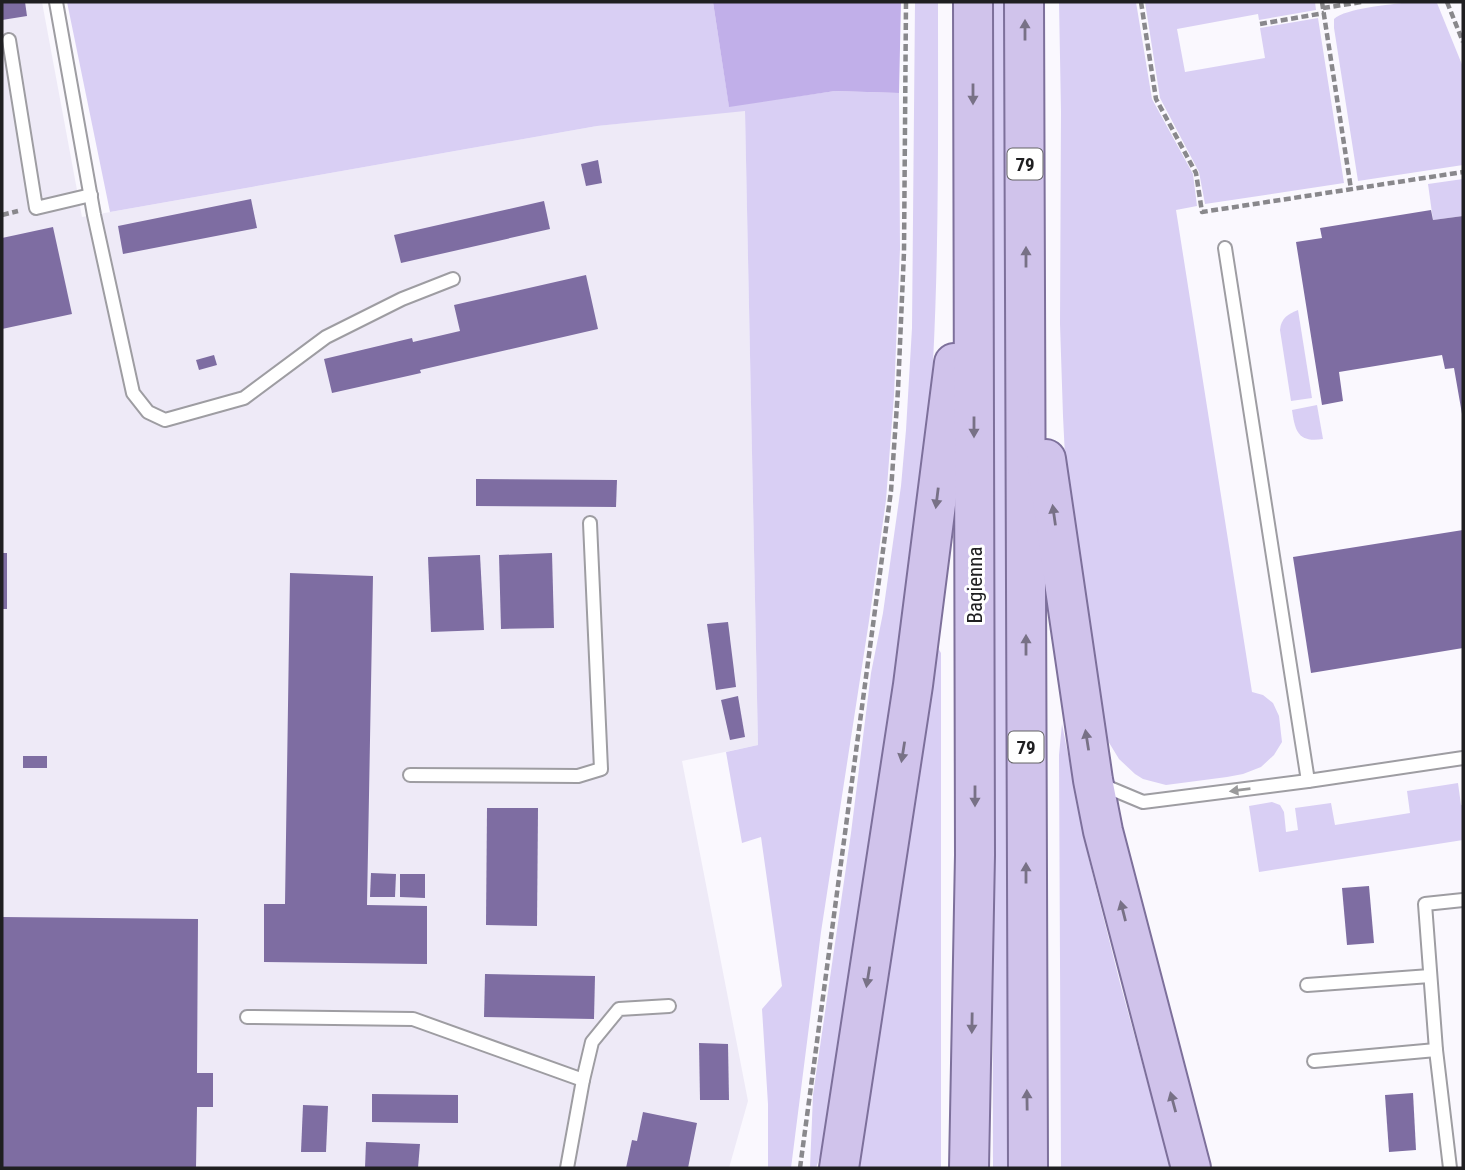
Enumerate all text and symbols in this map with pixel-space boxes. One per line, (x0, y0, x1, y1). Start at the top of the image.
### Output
one-way arrow (1019, 19, 1030, 41)
one-way arrow (967, 84, 979, 106)
road number: 79 (1007, 148, 1042, 180)
one-way arrow (1020, 246, 1032, 268)
one-way arrow (968, 416, 980, 438)
one-way arrow (931, 487, 942, 509)
one-way arrow (1048, 504, 1059, 526)
street label: Bagienna (963, 547, 987, 623)
one-way arrow (1020, 634, 1032, 656)
one-way arrow (1081, 729, 1092, 751)
road number: 79 (1009, 732, 1044, 762)
one-way arrow (897, 741, 908, 763)
one-way arrow (1229, 784, 1251, 795)
one-way arrow (969, 785, 981, 807)
one-way arrow (1020, 861, 1032, 883)
one-way arrow (1117, 900, 1128, 922)
one-way arrow (863, 966, 874, 988)
one-way arrow (966, 1013, 978, 1035)
one-way arrow (1021, 1089, 1033, 1111)
one-way arrow (1167, 1091, 1178, 1113)

